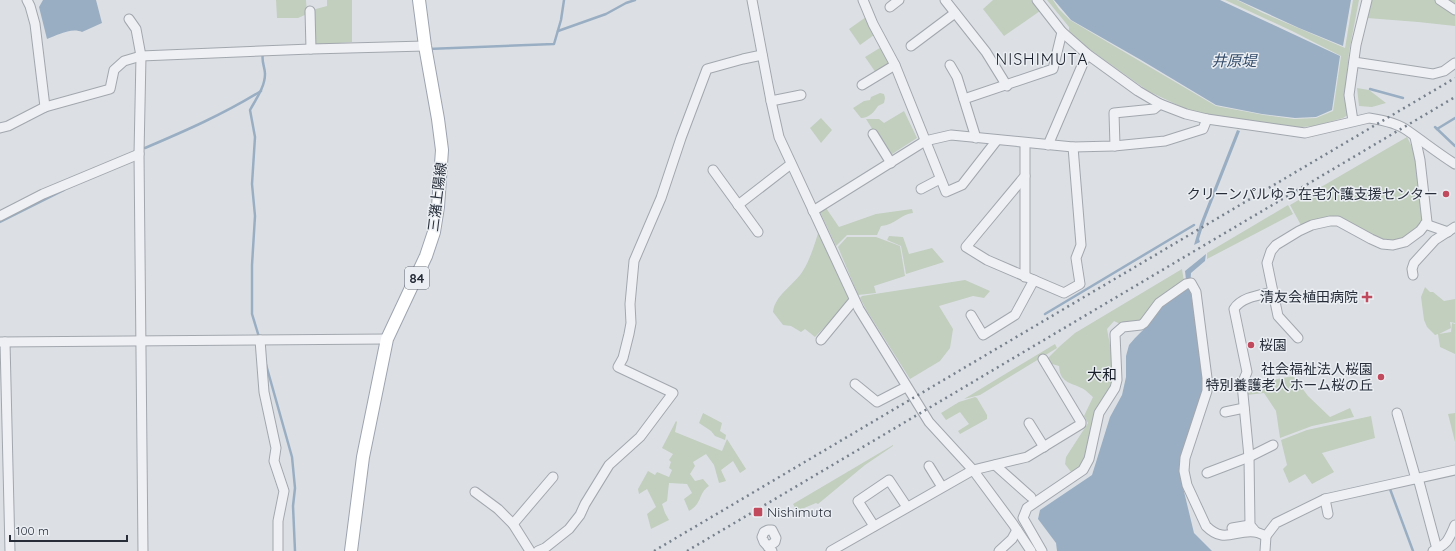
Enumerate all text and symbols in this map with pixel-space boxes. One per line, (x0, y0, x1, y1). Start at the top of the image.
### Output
district label: NISHIMUTA (995, 49, 1089, 69)
water label: 井原堤 (1211, 51, 1258, 70)
street label: 三潴上陽線 (424, 161, 450, 233)
place label: クリーンパルゆう在宅介護支援センター (1187, 185, 1438, 203)
marker: クリーンパルゆう在宅介護支援センター (1441, 189, 1451, 199)
road number: 84 (405, 267, 429, 289)
place label: 清友会植田病院 (1260, 288, 1358, 306)
marker: 清友会植田病院 (1361, 291, 1373, 303)
place label: 桜園 (1259, 336, 1287, 354)
marker: 桜園 (1246, 340, 1256, 350)
place label: 社会福祉法人桜園 特別養護老人ホーム桜の丘 (1205, 360, 1373, 394)
district label: 大和 (1087, 365, 1117, 384)
marker: 社会福祉法人桜園 特別養護老人ホーム桜の丘 (1376, 372, 1386, 382)
place label: Nishimuta (767, 503, 832, 521)
marker: Nishimuta (752, 506, 764, 518)
scale bar (10, 517, 127, 543)
text: 100 m (16, 523, 49, 538)

